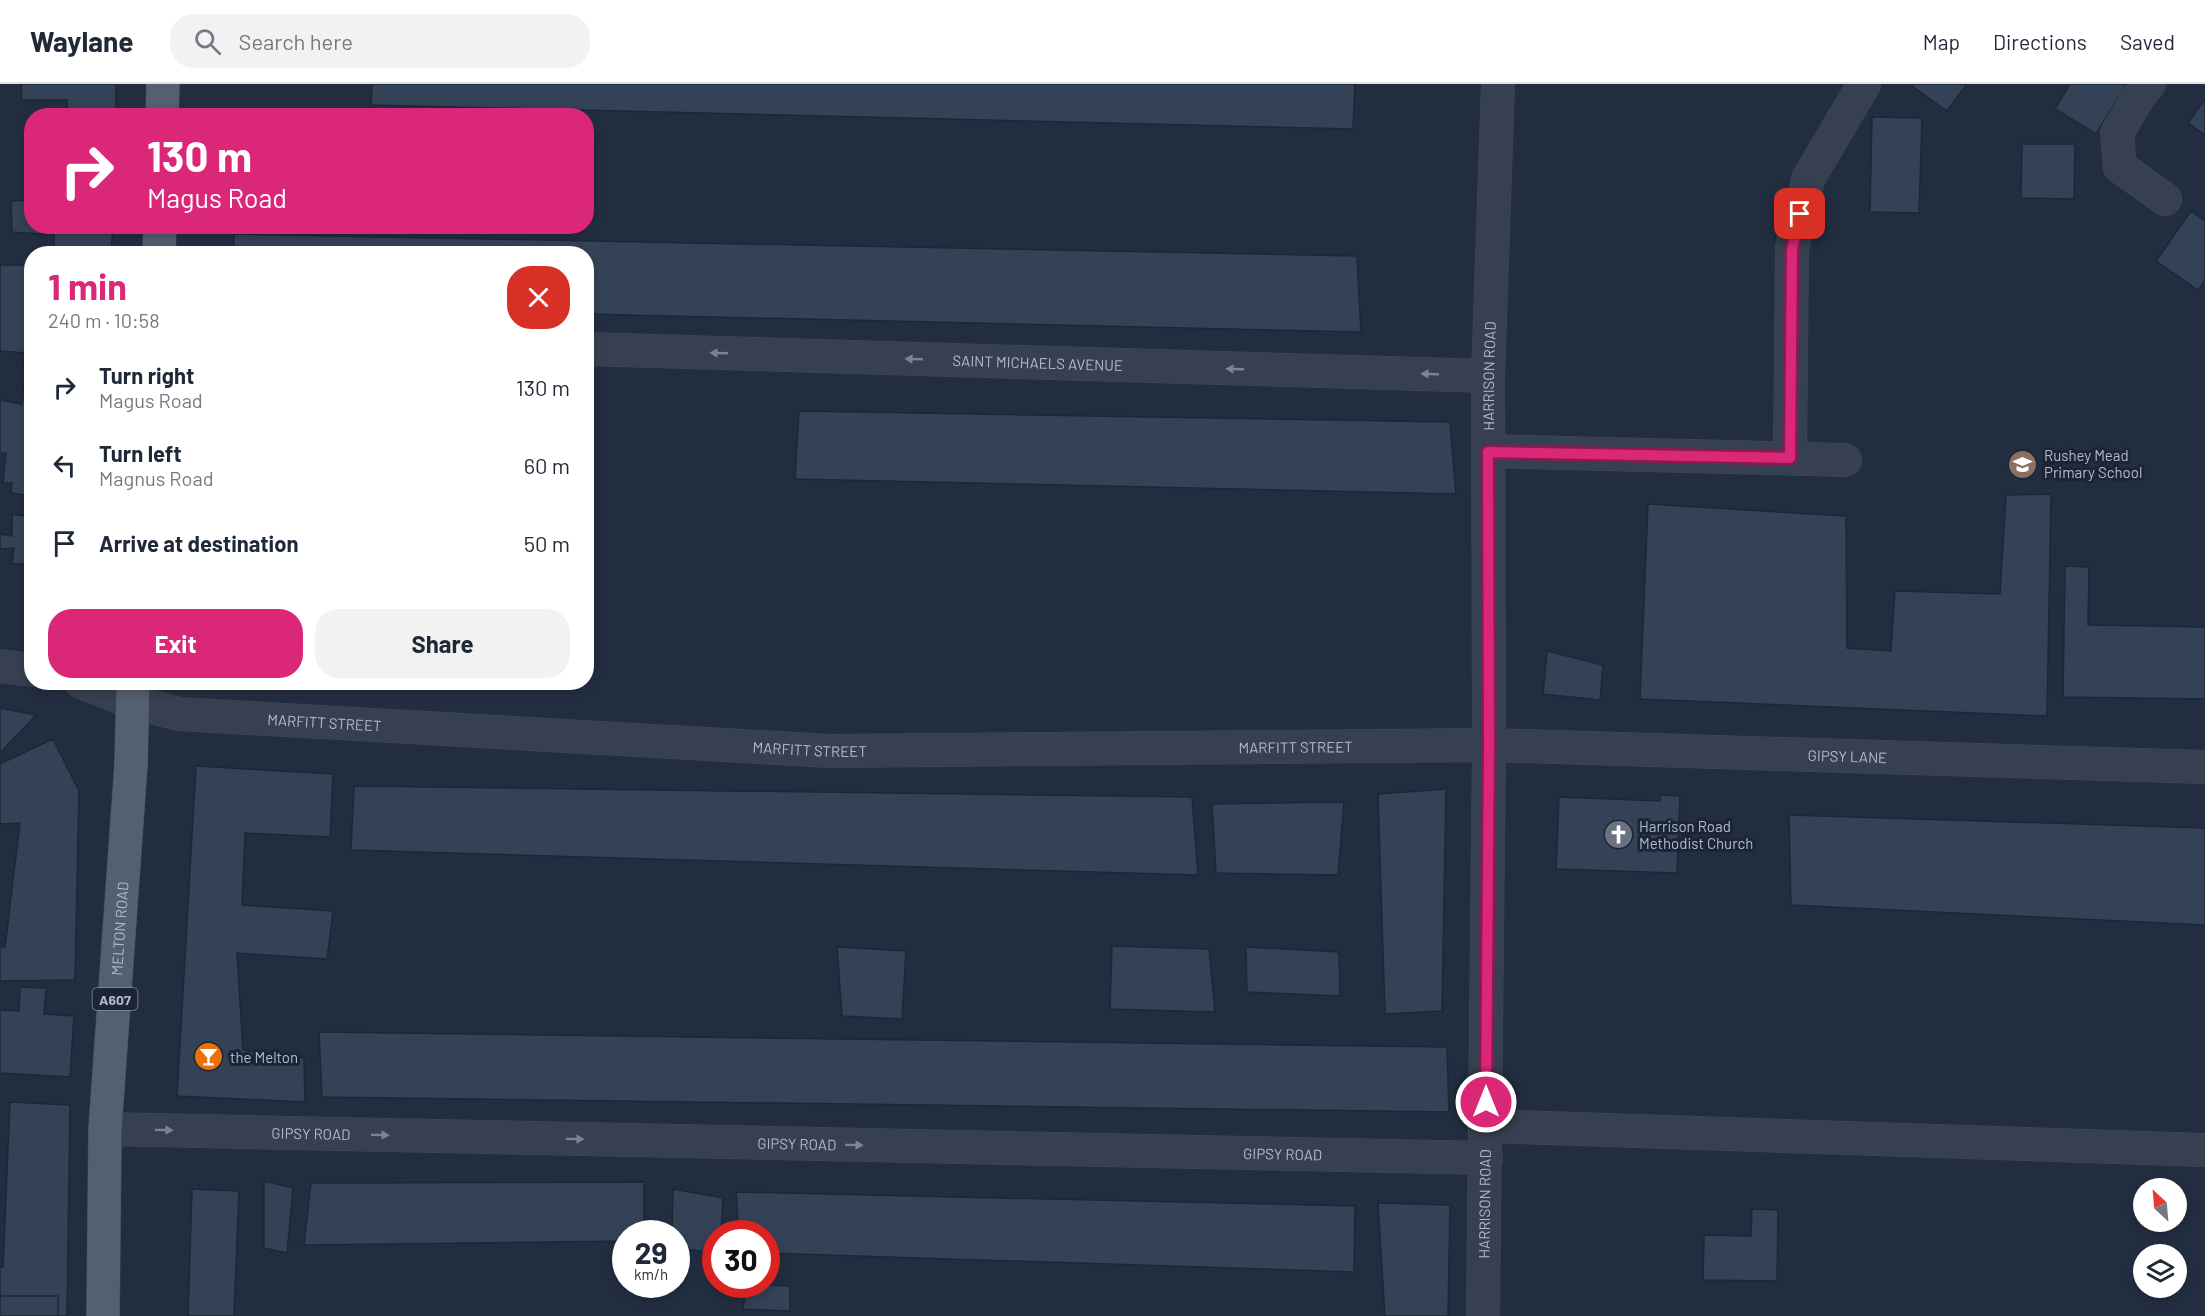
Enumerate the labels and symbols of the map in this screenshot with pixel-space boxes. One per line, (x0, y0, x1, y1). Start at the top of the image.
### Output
pin (1774, 188, 1825, 239)
street label: HARRISON ROAD (1479, 321, 1499, 431)
one-way arrow (709, 348, 728, 358)
street label: SAINT MICHAELS AVENUE (952, 351, 1123, 374)
one-way arrow (904, 354, 923, 364)
one-way arrow (1225, 364, 1244, 373)
one-way arrow (1420, 370, 1439, 379)
place label: Rushey Mead Primary School (2044, 446, 2142, 481)
school or university icon: Rushey Mead Primary School (2007, 448, 2039, 480)
street label: MARFITT STREET (267, 710, 382, 735)
street label: MARFITT STREET (1238, 737, 1353, 756)
street label: MARFITT STREET (752, 738, 867, 760)
street label: GIPSY LANE (1808, 746, 1887, 766)
place label: Harrison Road Methodist Church (1639, 817, 1753, 852)
church icon: Harrison Road Methodist Church (1602, 819, 1634, 851)
street label: MELTON ROAD (107, 881, 132, 976)
road number: A607 (92, 988, 138, 1010)
bar icon: the Melton (193, 1041, 225, 1073)
place label: the Melton (230, 1048, 298, 1066)
position arrow (1454, 1070, 1518, 1134)
street label: GIPSY ROAD (271, 1123, 351, 1143)
one-way arrow (154, 1126, 173, 1135)
one-way arrow (370, 1130, 389, 1140)
one-way arrow (565, 1134, 584, 1144)
street label: GIPSY ROAD (757, 1134, 837, 1153)
one-way arrow (844, 1140, 863, 1150)
street label: GIPSY ROAD (1243, 1144, 1322, 1164)
street label: HARRISON ROAD (1475, 1149, 1494, 1259)
north arrow (2133, 1178, 2187, 1232)
speed limit sign: 30 (702, 1220, 780, 1298)

